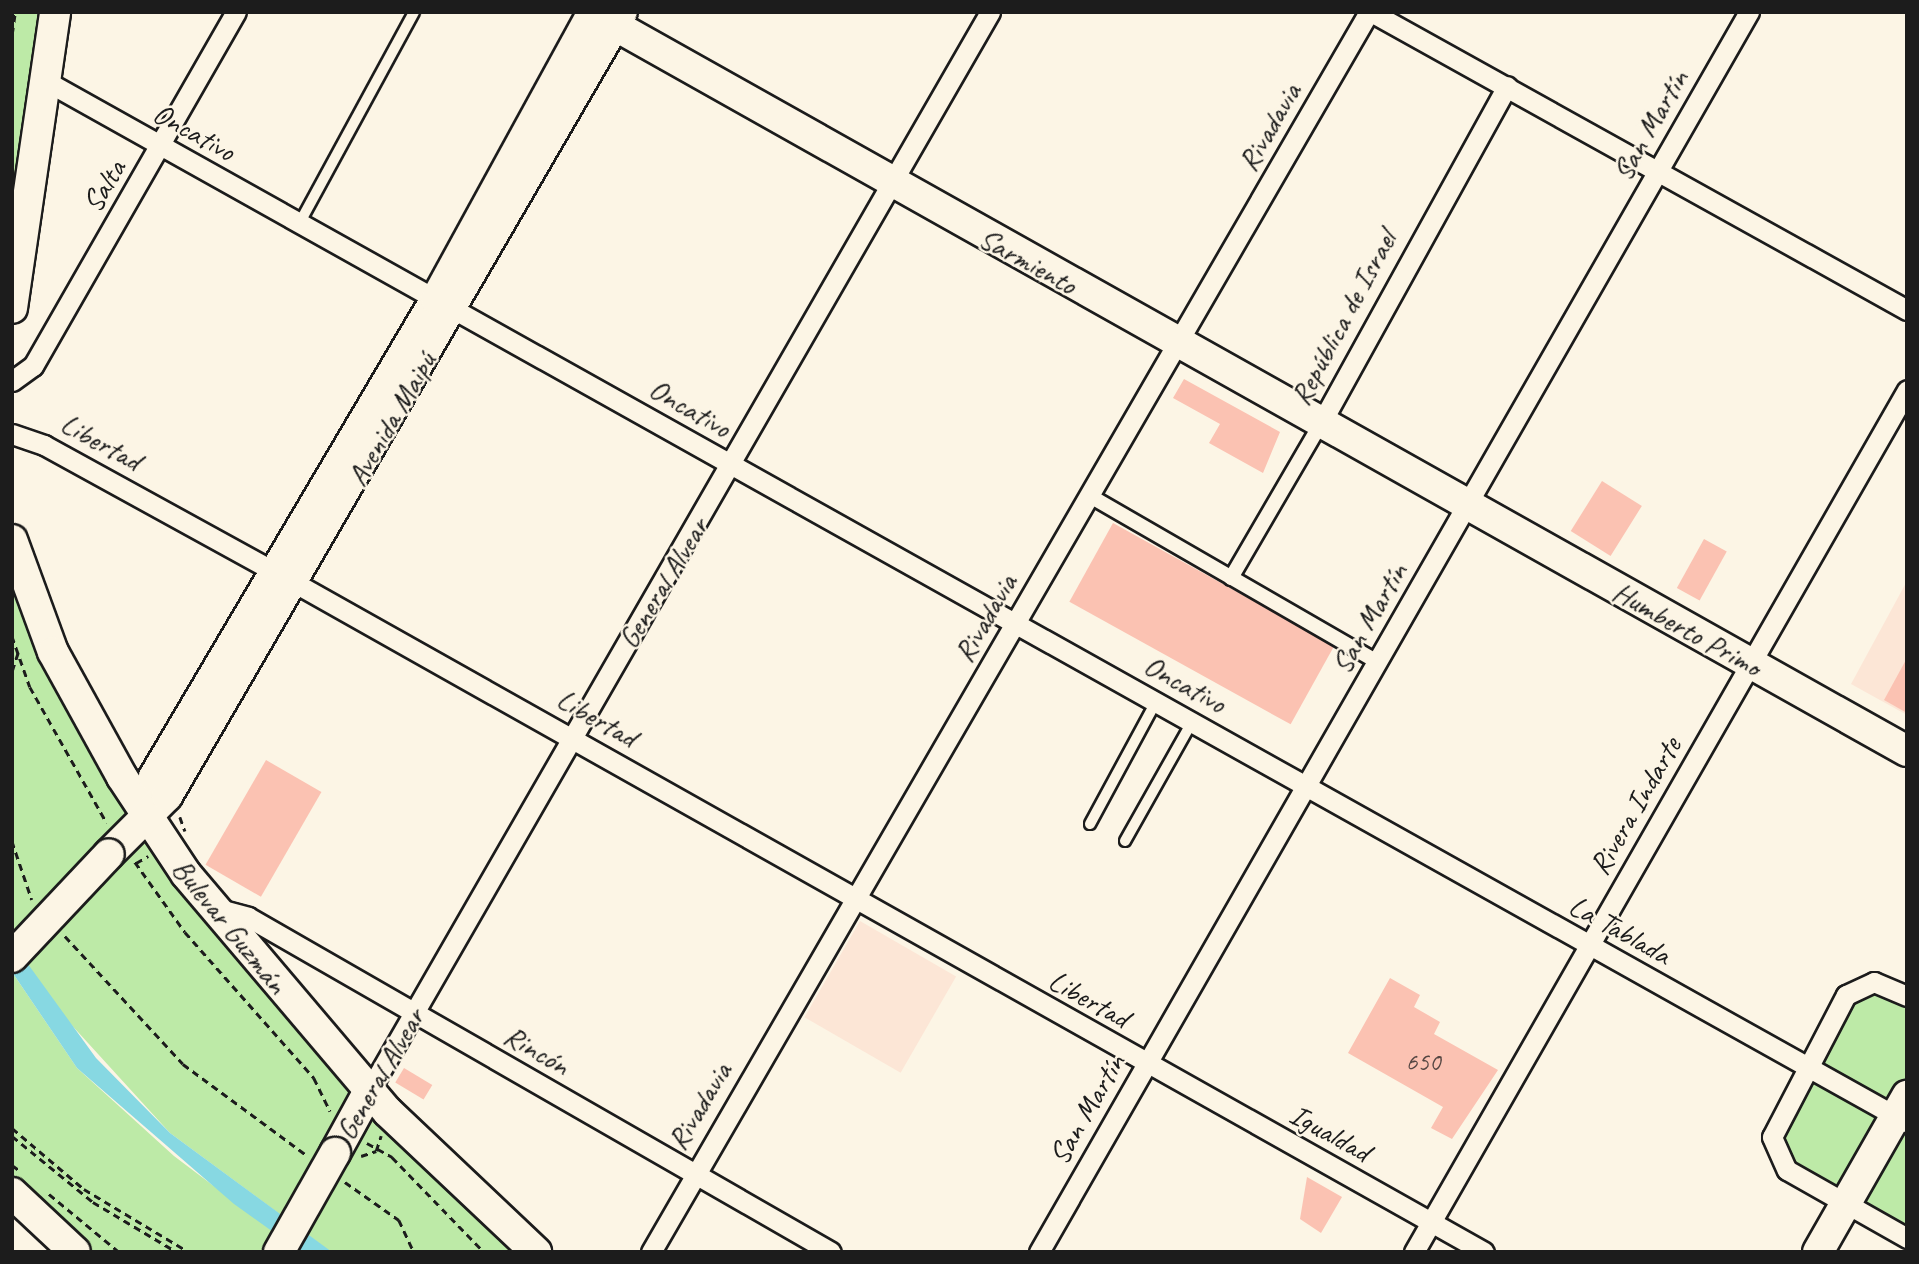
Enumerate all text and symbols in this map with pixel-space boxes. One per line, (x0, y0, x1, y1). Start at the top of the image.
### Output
street label: San Martín (1604, 63, 1696, 187)
street label: Rivadavia (1230, 77, 1308, 177)
street label: Oncativo (147, 95, 241, 169)
street label: Salta (75, 153, 133, 219)
street label: Sarmiento (973, 220, 1083, 302)
street label: República de Israel (1282, 225, 1404, 411)
street label: Avenida Maipú (338, 346, 444, 492)
street label: Oncativo (643, 370, 737, 446)
street label: Libertad (55, 405, 147, 479)
street label: General Alvear (610, 511, 716, 655)
street label: San Martín (1323, 556, 1415, 680)
street label: Rivadavia (946, 568, 1024, 668)
street label: Humberto Primo (1606, 573, 1768, 685)
street label: Oncativo (1138, 647, 1232, 721)
street label: Libertad (551, 681, 643, 755)
street label: Rivera Indarte (1581, 731, 1689, 881)
street label: Bulevar Guzmán (165, 851, 295, 1001)
street label: La Tablada (1562, 887, 1678, 973)
street label: Libertad (1043, 962, 1135, 1036)
street label: General Alvear (328, 1002, 432, 1146)
street label: Rincón (498, 1017, 576, 1083)
house number: 650 (1405, 1046, 1441, 1078)
street label: San Martín (1041, 1047, 1133, 1171)
street label: Rivadavia (659, 1056, 739, 1156)
street label: Igualdad (1283, 1096, 1377, 1170)

